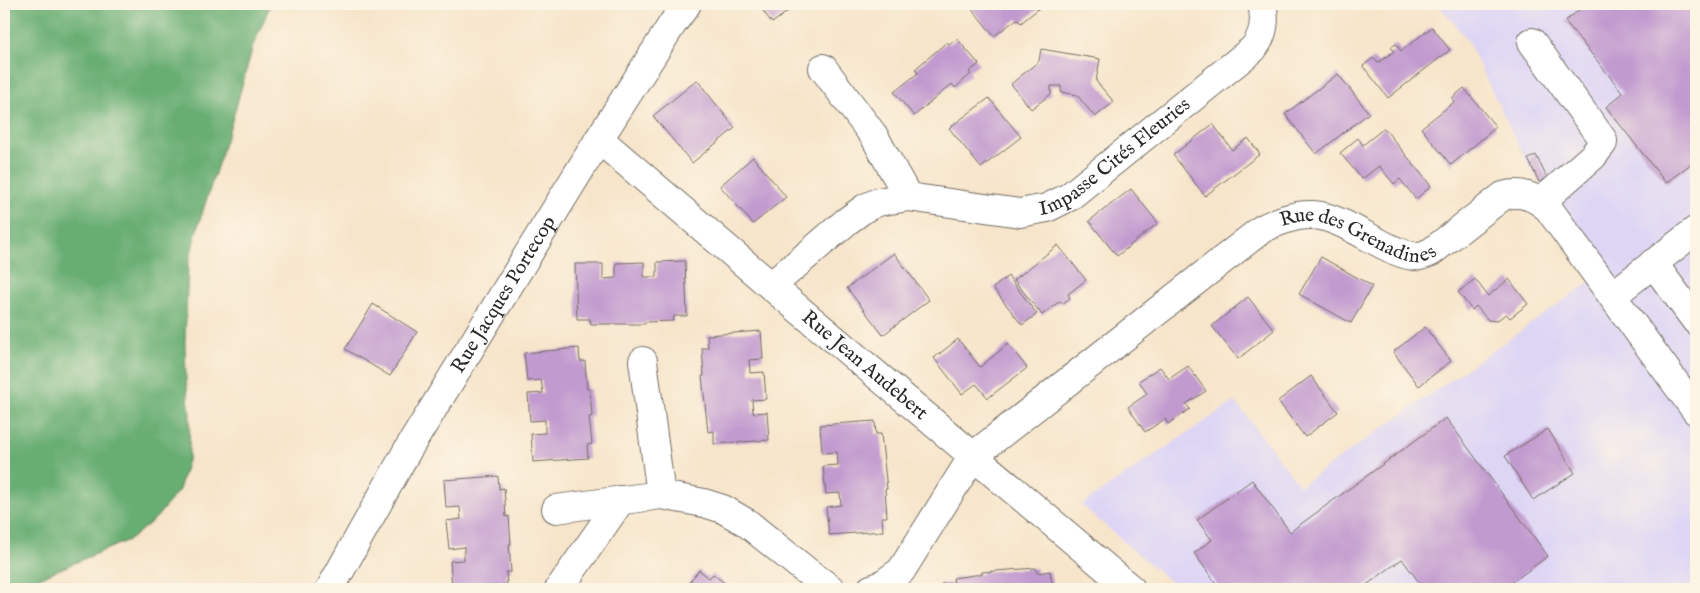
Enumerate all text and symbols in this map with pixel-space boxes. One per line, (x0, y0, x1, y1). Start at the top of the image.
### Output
street label: Impasse Cités Fleuries (1037, 92, 1195, 222)
street label: Rue des Grenadines (1277, 202, 1442, 269)
street label: Rue Jacques Portecop (446, 211, 561, 378)
street label: Rue Jean Audebert (797, 305, 933, 425)

